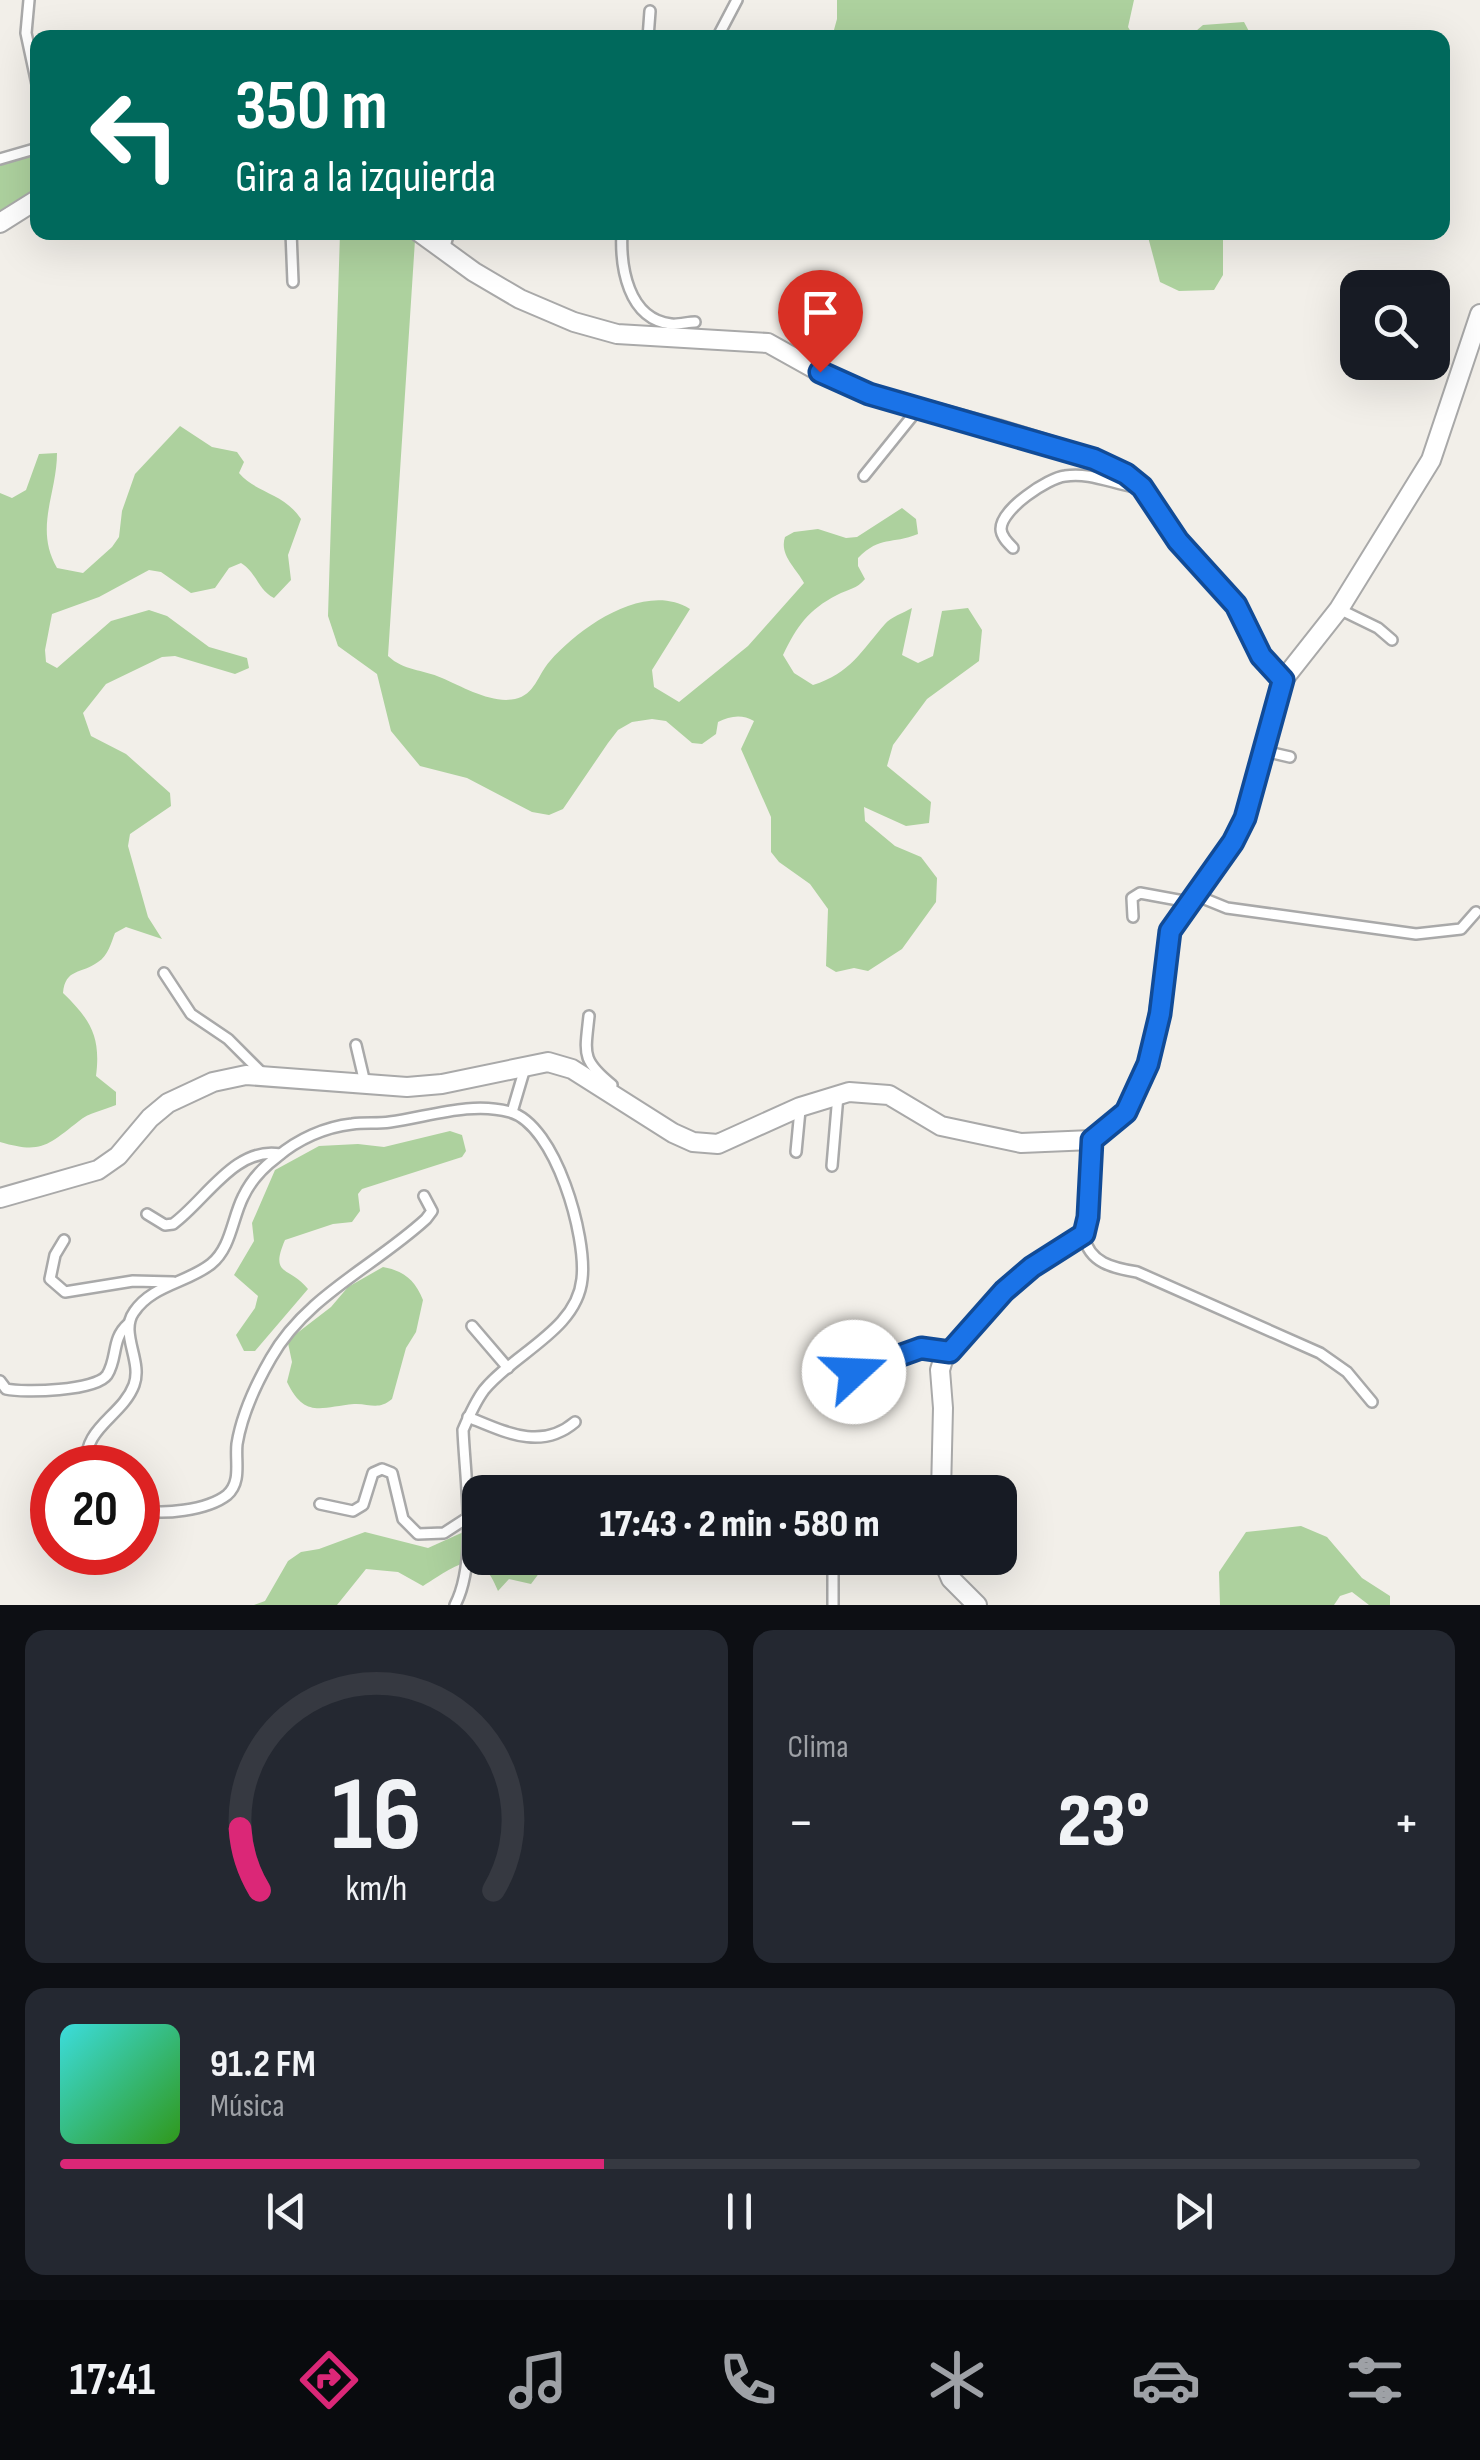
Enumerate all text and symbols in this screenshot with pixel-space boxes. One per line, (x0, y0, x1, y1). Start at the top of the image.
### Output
text: 350 m (235, 65, 388, 149)
icon: left (70, 70, 200, 200)
text: Gira a la izquierda (235, 150, 496, 205)
pin (778, 270, 863, 373)
map controls (1340, 270, 1450, 380)
button: search (1340, 270, 1450, 380)
icon: arrive (793, 285, 848, 340)
position arrow (802, 1320, 906, 1424)
speed limit sign: 20 (30, 1445, 160, 1575)
text: 17:43 · 2 min · 580 m (600, 1502, 879, 1547)
text: Clima (788, 1728, 848, 1767)
text: 16 (331, 1754, 421, 1879)
text: 23° (1058, 1777, 1150, 1868)
text: − (788, 1790, 814, 1857)
text: + (1393, 1790, 1420, 1857)
text: km/h (345, 1868, 407, 1911)
text: 91.2 FM (210, 2042, 316, 2087)
text: Música (210, 2087, 285, 2126)
icon: previous (259, 2184, 314, 2239)
icon: pause (712, 2184, 767, 2239)
icon: next (1166, 2184, 1221, 2239)
icon: directions (294, 2345, 364, 2415)
icon: music (503, 2345, 573, 2415)
icon: phone (713, 2345, 783, 2415)
icon: climate (922, 2345, 992, 2415)
icon: car (1131, 2345, 1201, 2415)
icon: filters (1340, 2345, 1410, 2415)
text: 17:41 (70, 2353, 155, 2408)

